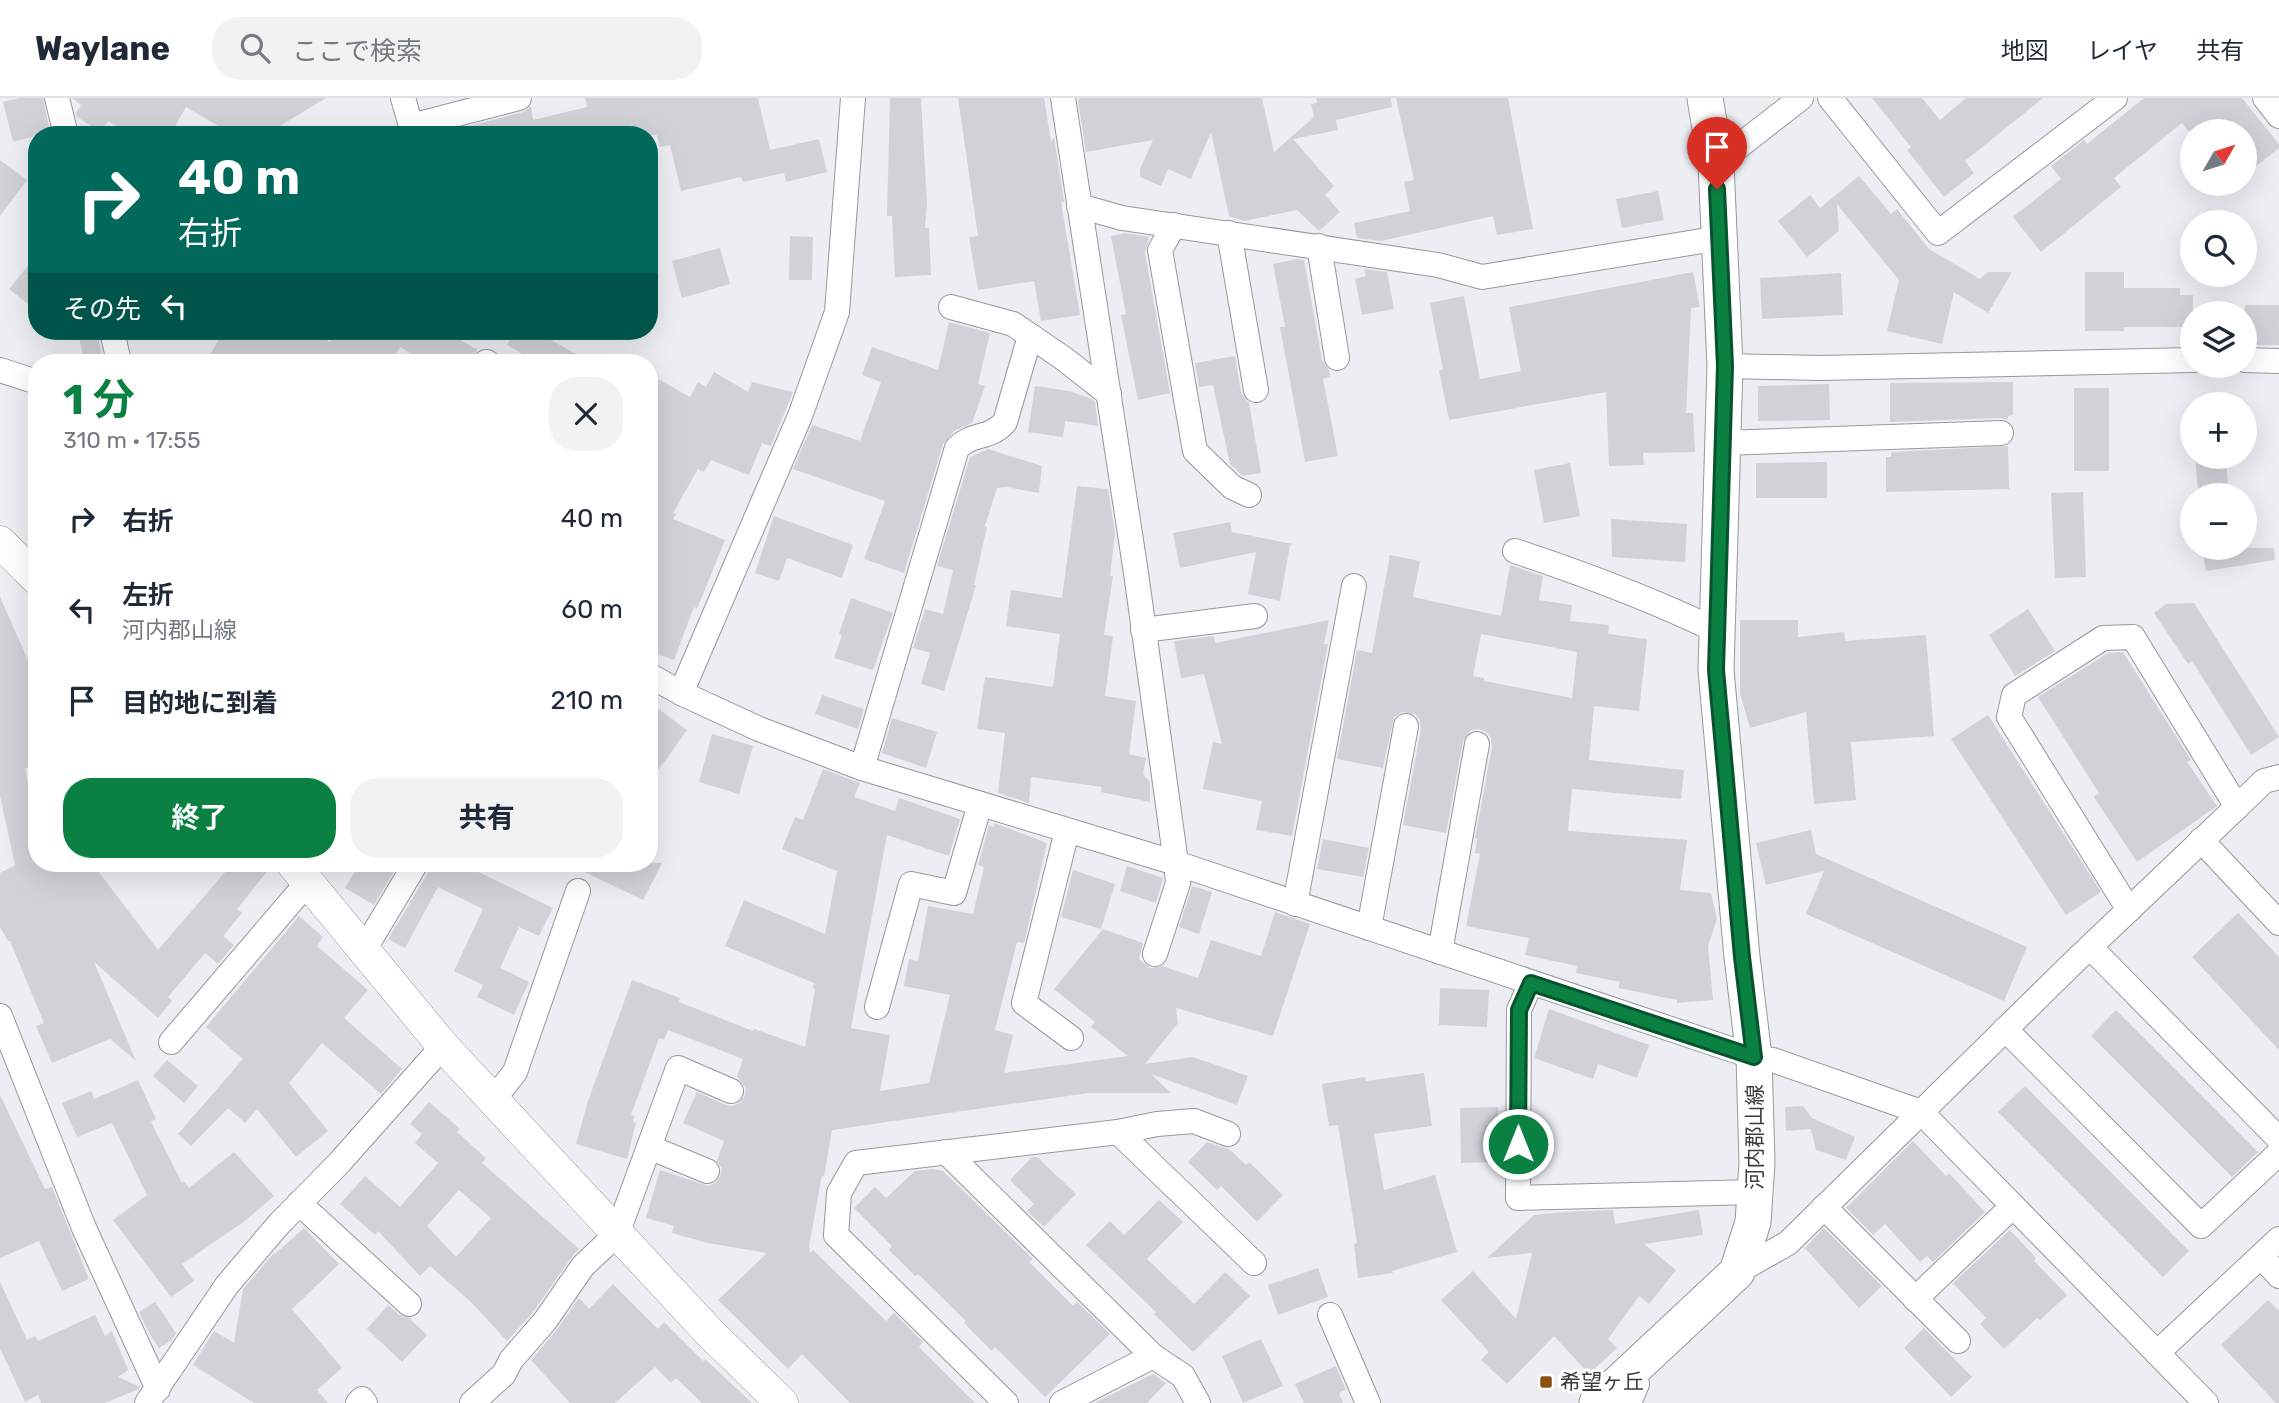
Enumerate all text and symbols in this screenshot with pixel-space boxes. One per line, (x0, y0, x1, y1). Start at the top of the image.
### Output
search box (212, 17, 702, 80)
text: Waylane (35, 29, 170, 68)
icon: search (236, 29, 274, 67)
text: ここで検索 (292, 36, 422, 67)
text: 地図 (2001, 37, 2049, 65)
text: レイヤ (2087, 37, 2158, 65)
text: 共有 (2196, 37, 2244, 65)
pin (1687, 117, 1747, 189)
north arrow (2180, 119, 2258, 196)
map controls (2180, 119, 2257, 560)
icon: arrive (1698, 128, 1736, 166)
text: 40 m (178, 148, 300, 206)
icon: right (63, 154, 154, 245)
button: search (2180, 210, 2257, 287)
text: 右折 (178, 214, 242, 252)
icon: left (155, 287, 193, 325)
text: その先 (63, 294, 141, 325)
button: layers (2180, 301, 2257, 378)
text: 1 分 (63, 375, 135, 425)
button: close (549, 377, 623, 451)
button: + (2180, 392, 2257, 469)
text: 310 m · 17:55 (63, 426, 201, 454)
button: − (2180, 483, 2257, 560)
icon: right (63, 500, 101, 538)
text: 40 m (561, 503, 623, 534)
text: 右折 (122, 506, 174, 537)
text: 左折 (122, 580, 174, 611)
icon: left (63, 591, 101, 629)
text: 60 m (561, 594, 623, 625)
text: 河内郡山線 (122, 616, 237, 644)
icon: arrive (63, 682, 101, 720)
text: 210 m (551, 685, 623, 716)
text: 目的地に到着 (122, 688, 278, 719)
button: 終了 (63, 778, 336, 858)
button: 共有 (350, 778, 623, 858)
street label: 河内郡山線 (1742, 1085, 1767, 1190)
position arrow (1481, 1107, 1555, 1181)
place label: 希望ヶ丘 (1560, 1369, 1644, 1394)
marker: 希望ヶ丘 (1538, 1374, 1554, 1390)

